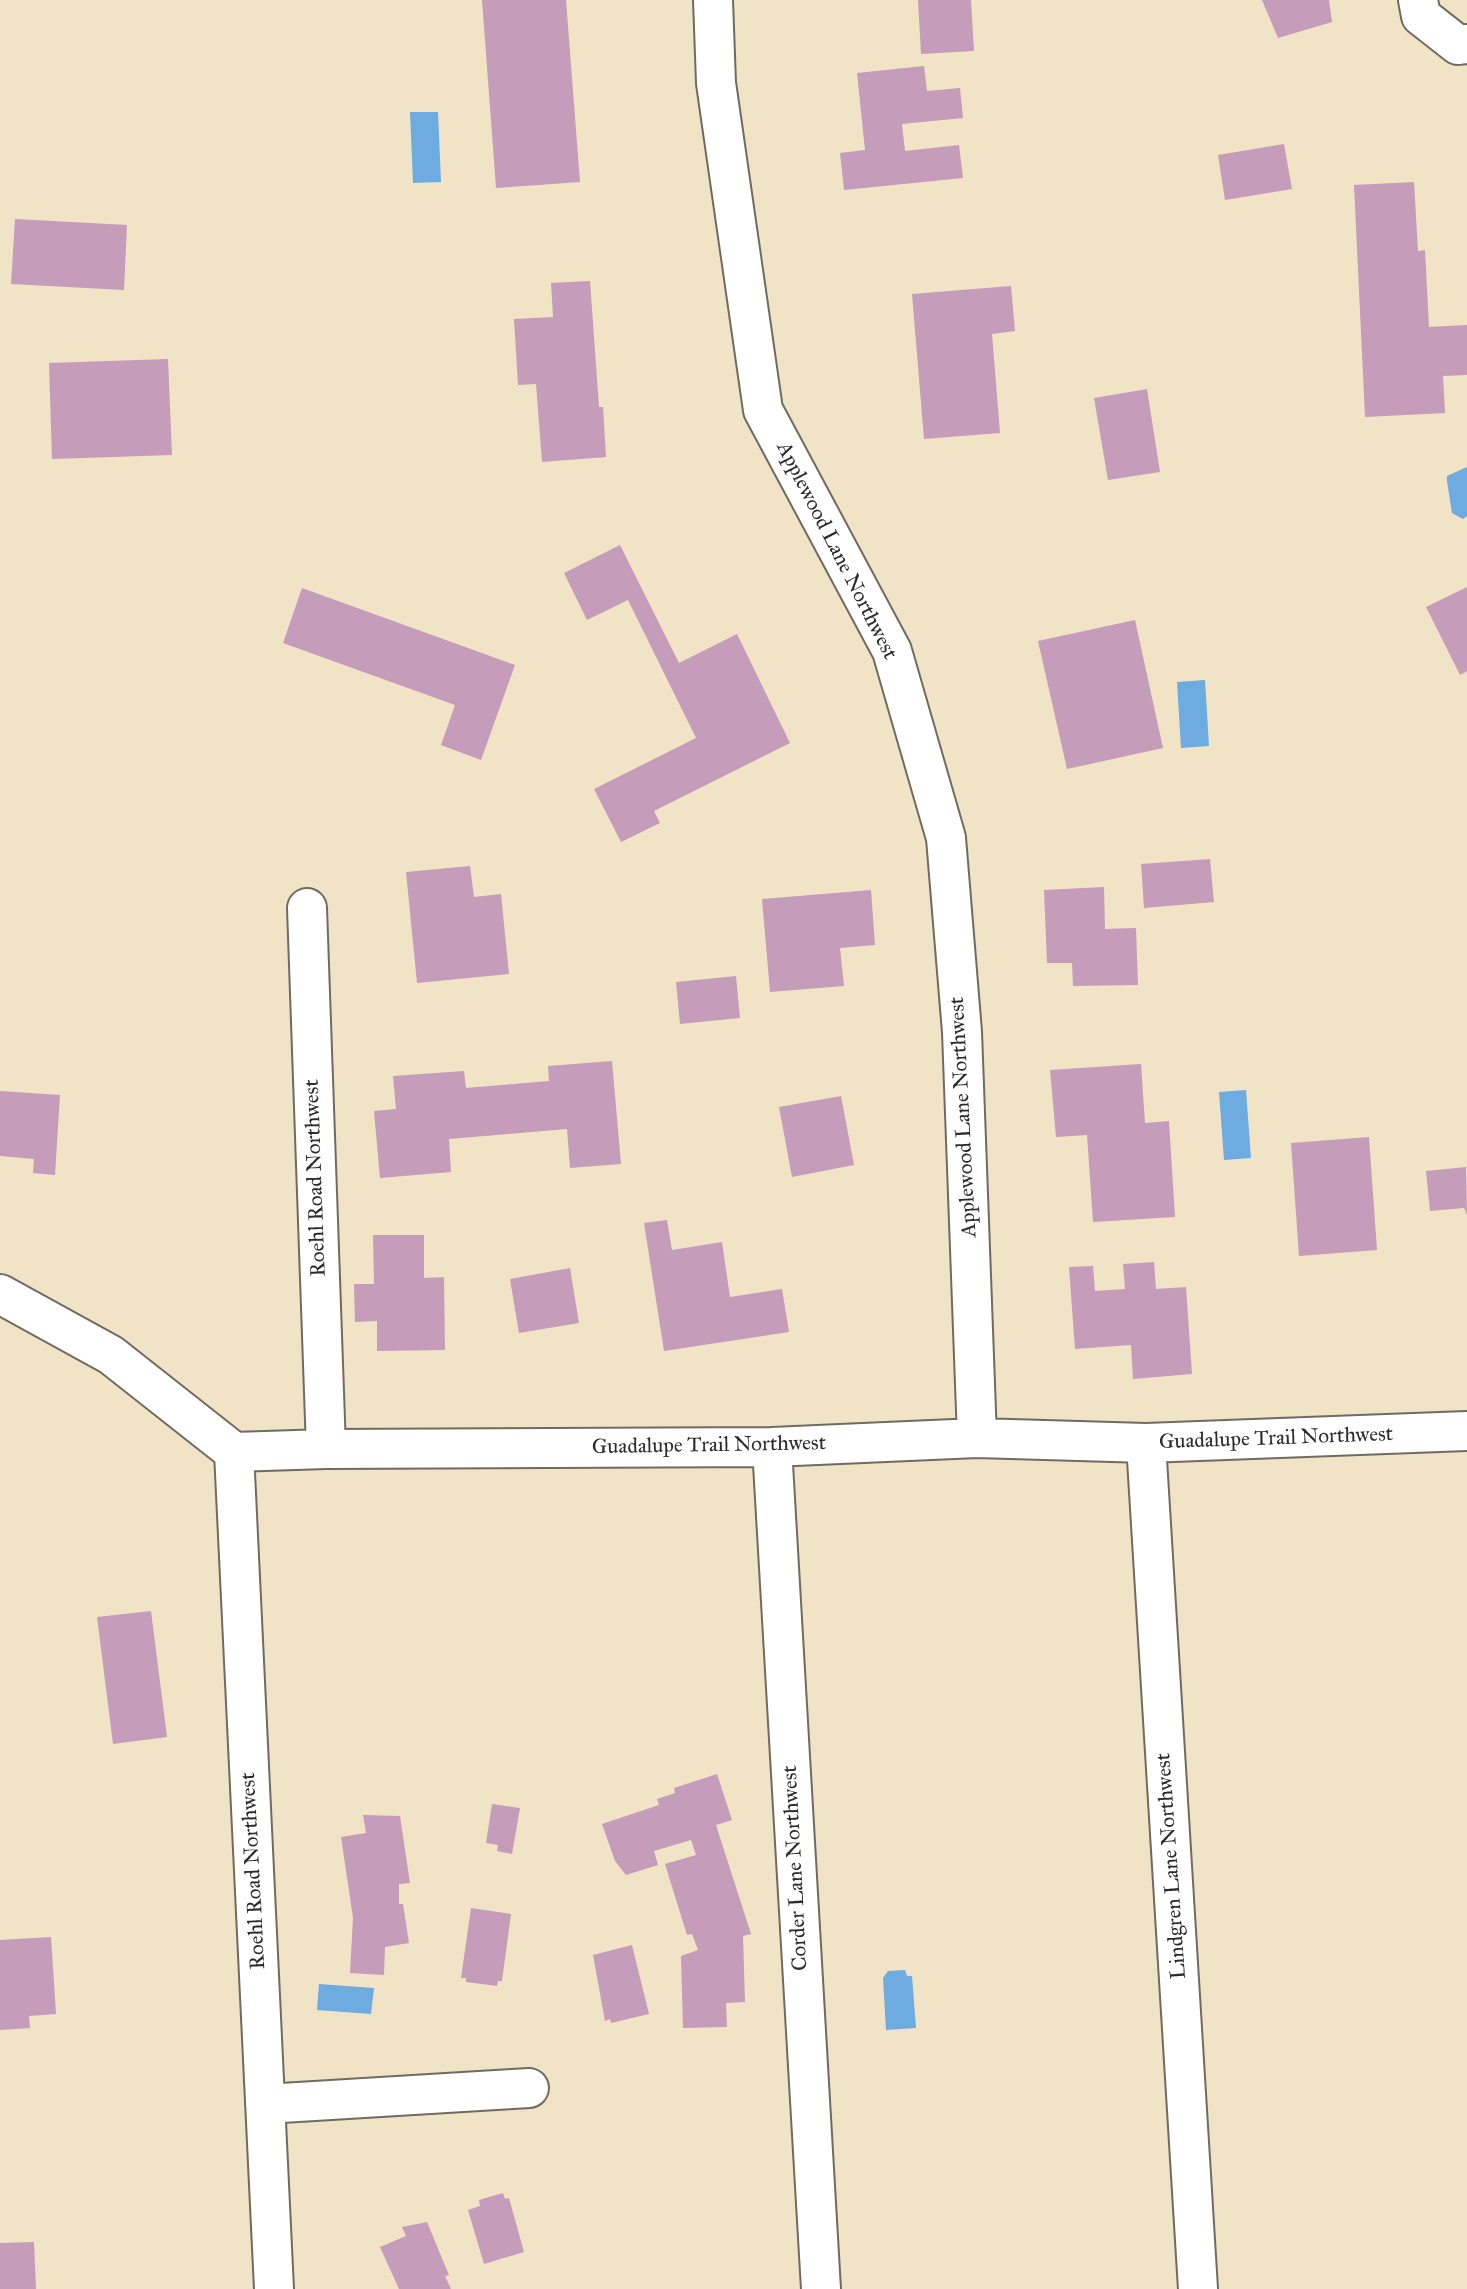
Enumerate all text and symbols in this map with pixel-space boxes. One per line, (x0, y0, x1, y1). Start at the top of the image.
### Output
street label: Applewood Lane Northwest (770, 438, 902, 664)
street label: Applewood Lane Northwest (945, 996, 983, 1238)
street label: Roehl Road Northwest (300, 1079, 332, 1277)
street label: Guadalupe Trail Northwest (1159, 1422, 1393, 1456)
street label: Guadalupe Trail Northwest (592, 1431, 826, 1461)
street label: Lindgren Lane Northwest (1152, 1752, 1192, 1980)
street label: Corder Lane Northwest (778, 1765, 814, 1971)
street label: Roehl Road Northwest (236, 1772, 272, 1970)

